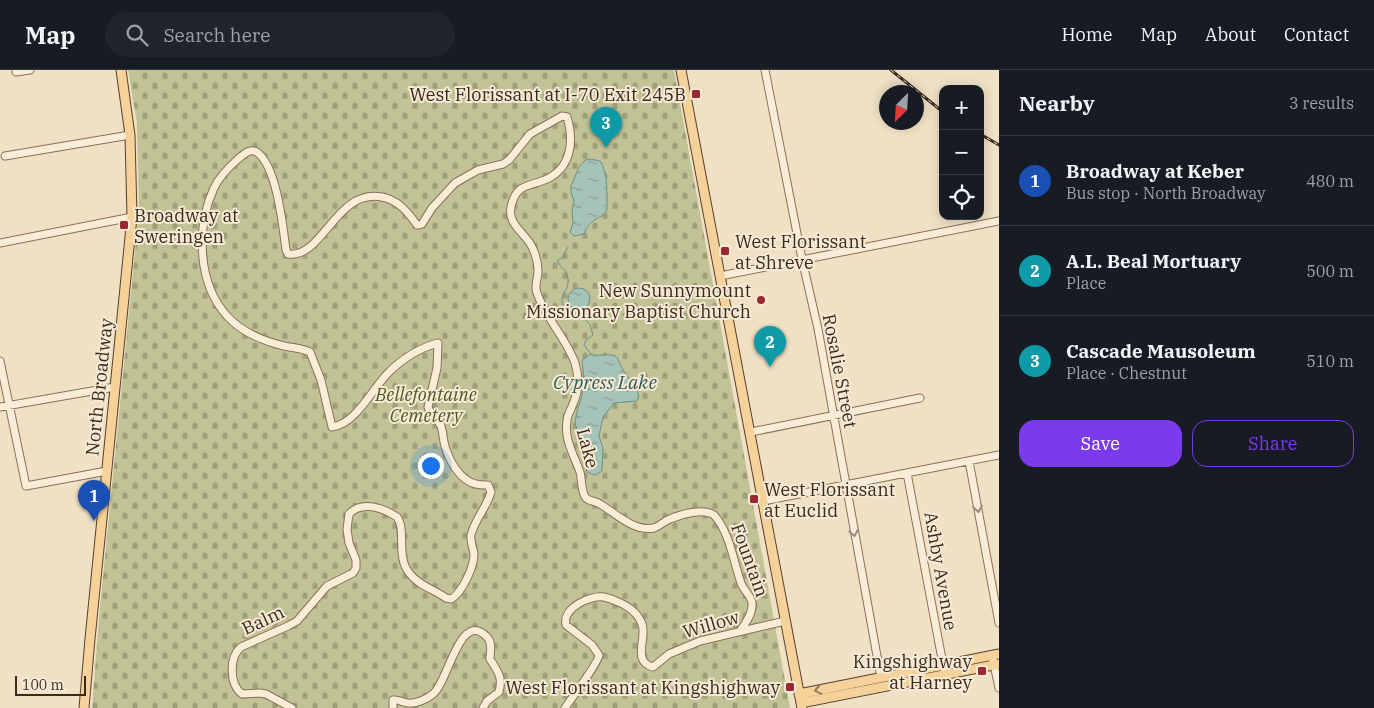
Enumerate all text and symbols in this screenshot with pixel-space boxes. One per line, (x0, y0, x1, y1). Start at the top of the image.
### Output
search box (105, 12, 455, 57)
text: Map (25, 19, 75, 51)
icon: search (123, 21, 151, 49)
text: Search here (163, 23, 270, 47)
text: Home (1061, 23, 1113, 46)
text: Map (1141, 23, 1177, 46)
text: About (1205, 23, 1256, 46)
text: Contact (1284, 23, 1349, 46)
place label: West Florissant at I-70 Exit 245B (409, 83, 686, 106)
north arrow (879, 85, 924, 130)
map controls (939, 85, 984, 220)
button: + (939, 85, 984, 130)
marker: West Florissant at I-70 Exit 245B (690, 88, 702, 100)
text: Nearby (1019, 89, 1095, 117)
text: 3 results (1289, 93, 1354, 113)
pin: 3 (590, 107, 622, 148)
button: − (939, 130, 984, 175)
text: Broadway at Keber (1066, 159, 1244, 183)
text: 1 (1030, 171, 1040, 191)
text: 480 m (1306, 171, 1354, 191)
button: locate (939, 175, 984, 220)
text: Bus stop · North Broadway (1066, 183, 1266, 203)
place label: Broadway at Sweringen (134, 204, 238, 248)
marker: Broadway at Sweringen (118, 219, 130, 231)
place label: West Florissant at Shreve (735, 230, 866, 274)
marker: West Florissant at Shreve (719, 245, 731, 257)
text: A.L. Beal Mortuary (1066, 249, 1241, 273)
text: 2 (1030, 261, 1040, 281)
text: 500 m (1306, 261, 1354, 281)
text: Place (1066, 273, 1106, 293)
place label: New Sunnymount Missionary Baptist Church (526, 279, 751, 323)
marker: New Sunnymount Missionary Baptist Church (755, 294, 767, 306)
street label: Rosalie Street (818, 312, 862, 430)
street label: North Broadway (80, 317, 118, 457)
pin: 2 (754, 326, 786, 367)
text: Cascade Mausoleum (1066, 339, 1256, 363)
text: 3 (1030, 351, 1040, 371)
text: 510 m (1306, 351, 1354, 371)
text: Place · Chestnut (1066, 363, 1187, 383)
water label: Cypress Lake (553, 370, 657, 394)
park label: Bellefontaine Cemetery (374, 383, 477, 427)
button: Save (1019, 420, 1182, 467)
button: Share (1192, 420, 1354, 467)
street label: Lake (572, 426, 604, 470)
your location (418, 453, 444, 479)
place label: West Florissant at Euclid (764, 478, 895, 522)
pin: 1 (78, 480, 110, 521)
marker: West Florissant at Euclid (748, 493, 760, 505)
one-way arrow (972, 504, 983, 513)
street label: Ashby Avenue (919, 510, 963, 632)
street label: Fountain (726, 520, 774, 600)
one-way arrow (849, 529, 859, 538)
street label: Balm (238, 600, 288, 640)
street label: Willow (680, 605, 742, 643)
place label: Kingshighway at Harney (853, 650, 972, 694)
marker: Kingshighway at Harney (976, 665, 988, 677)
scale bar (15, 673, 86, 696)
text: 100 m (22, 676, 64, 694)
place label: West Florissant at Kingshighway (505, 676, 780, 699)
marker: West Florissant at Kingshighway (784, 681, 796, 693)
one-way arrow (814, 684, 823, 695)

